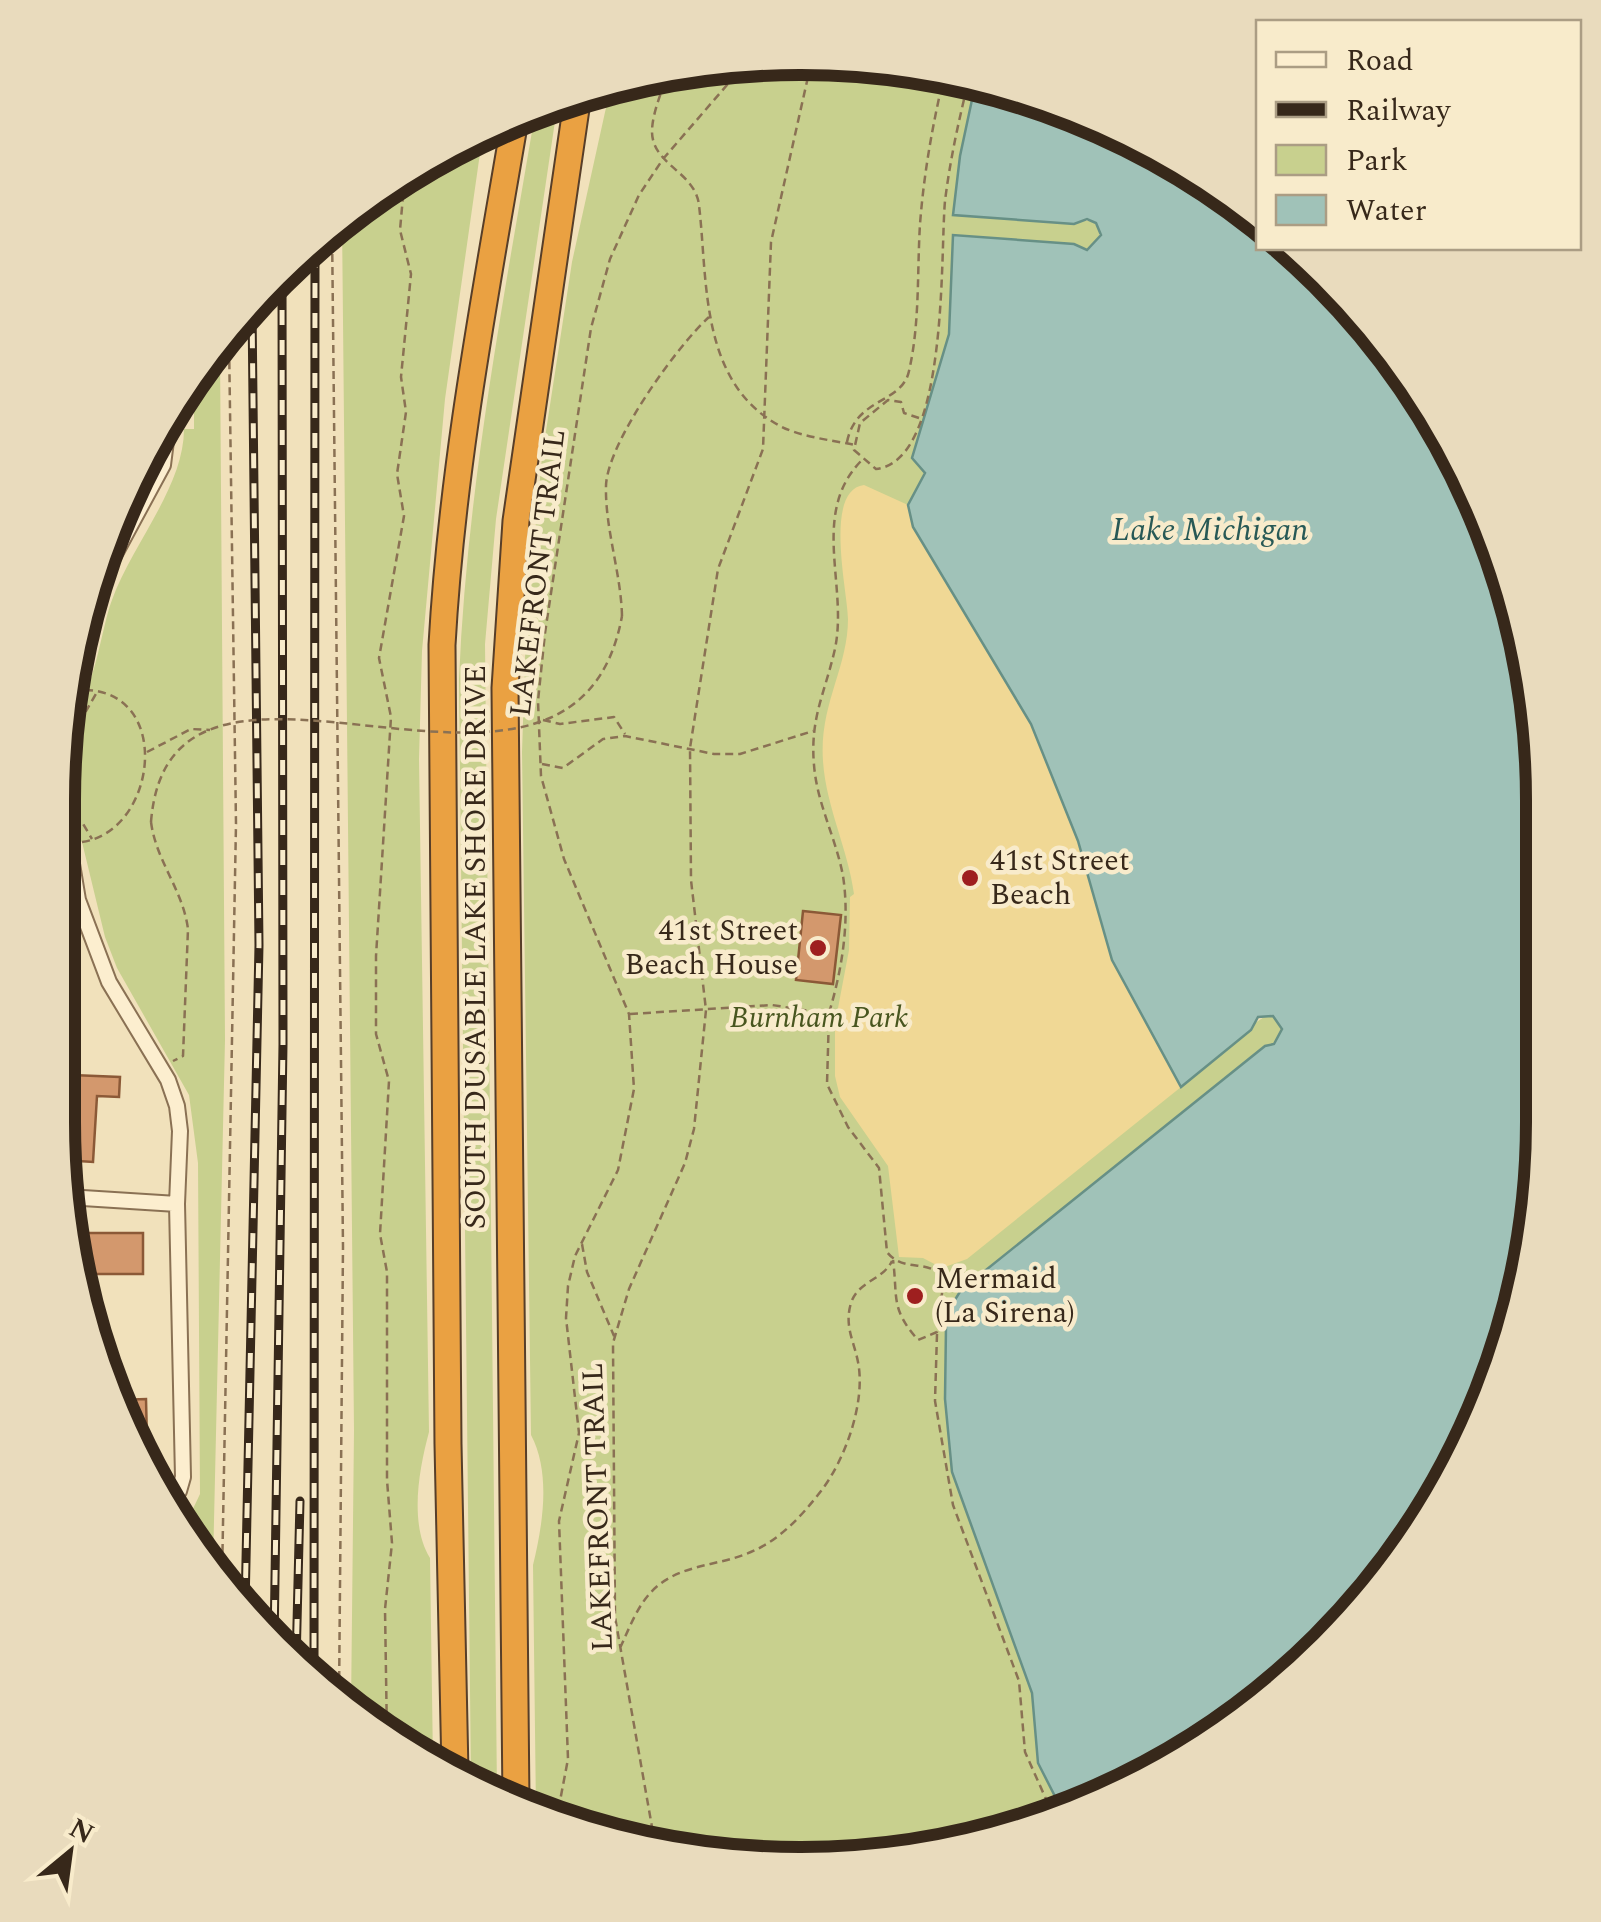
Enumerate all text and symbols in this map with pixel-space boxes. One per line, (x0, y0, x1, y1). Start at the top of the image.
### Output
legend (1256, 20, 1581, 250)
text: Road (1346, 38, 1414, 84)
text: Railway (1346, 88, 1452, 134)
text: Park (1346, 138, 1408, 184)
text: Water (1346, 188, 1427, 234)
street label: LAKEFRONT TRAIL (498, 427, 578, 719)
water label: Lake Michigan (1112, 506, 1308, 555)
street label: SOUTH DUSABLE LAKE SHORE DRIVE (453, 665, 499, 1229)
place label: 41st Street Beach (990, 838, 1130, 918)
marker: 41st Street Beach (959, 867, 981, 889)
place label: 41st Street Beach House (624, 908, 798, 988)
marker: 41st Street Beach House (807, 937, 829, 959)
park label: Burnham Park (730, 995, 908, 1041)
place label: Mermaid (La Sirena) (935, 1256, 1075, 1336)
marker: Mermaid (La Sirena) (904, 1285, 926, 1307)
street label: LAKEFRONT TRAIL (570, 1362, 626, 1652)
north arrow (20, 1802, 120, 1902)
text: N (61, 1807, 102, 1856)

